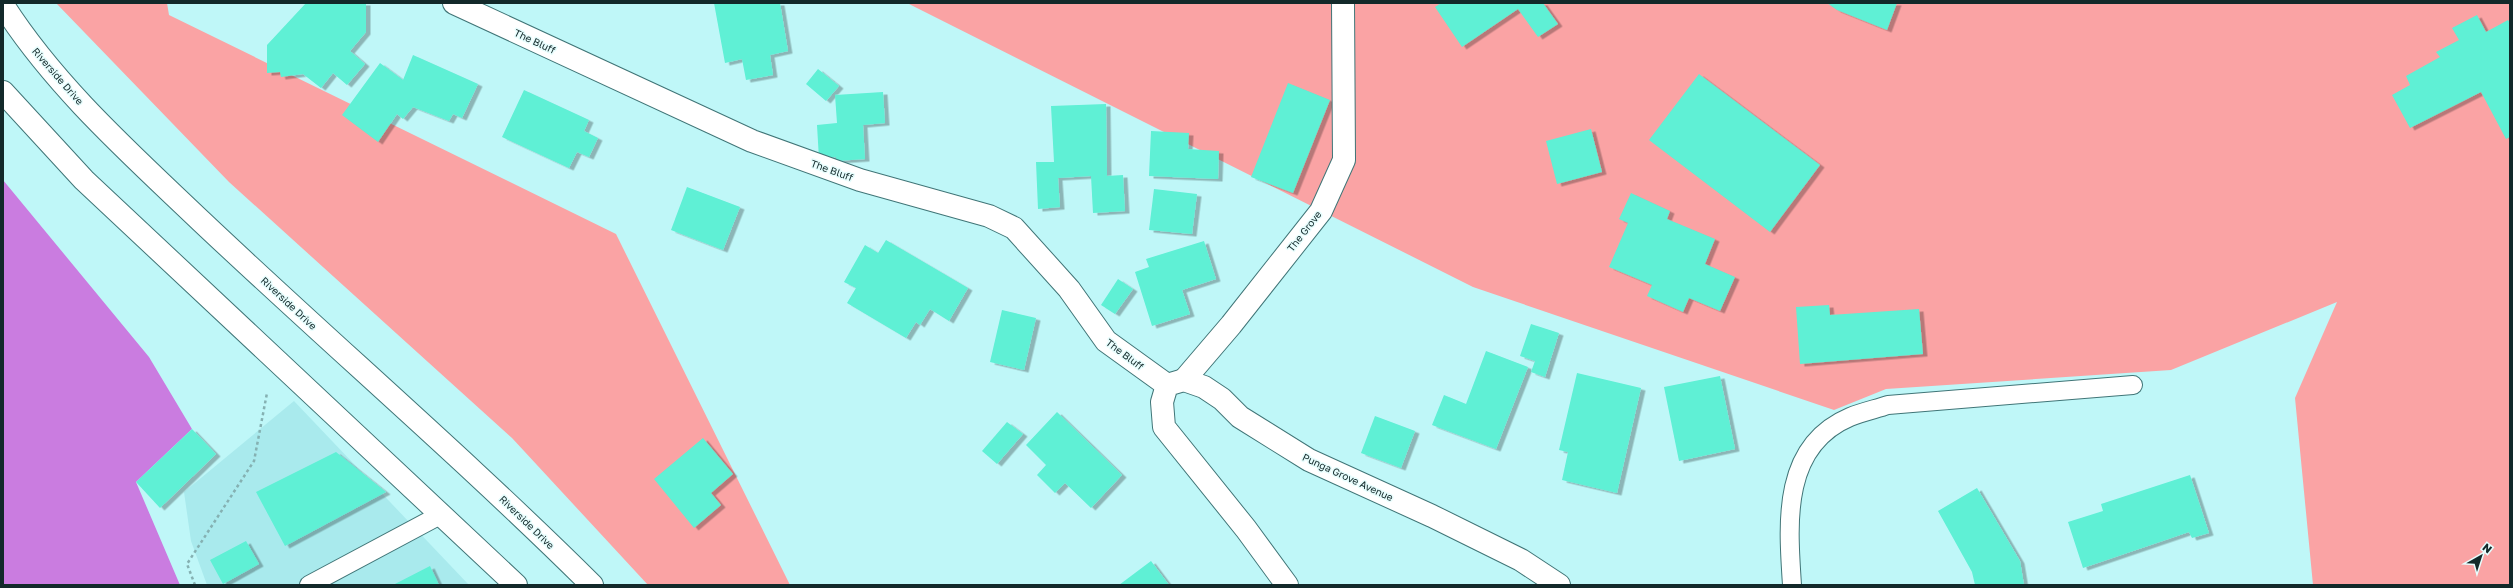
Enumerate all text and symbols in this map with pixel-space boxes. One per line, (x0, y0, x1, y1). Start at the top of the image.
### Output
street label: The Bluff (513, 26, 558, 56)
street label: Riverside Drive (30, 45, 86, 107)
street label: The Bluff (809, 157, 855, 183)
street label: The Grove (1284, 208, 1324, 254)
street label: Riverside Drive (259, 274, 319, 332)
street label: The Bluff (1104, 336, 1146, 372)
street label: Punga Grove Avenue (1301, 451, 1395, 503)
street label: Riverside Drive (497, 493, 557, 551)
north arrow (2461, 536, 2501, 576)
text: N (2480, 540, 2495, 556)

